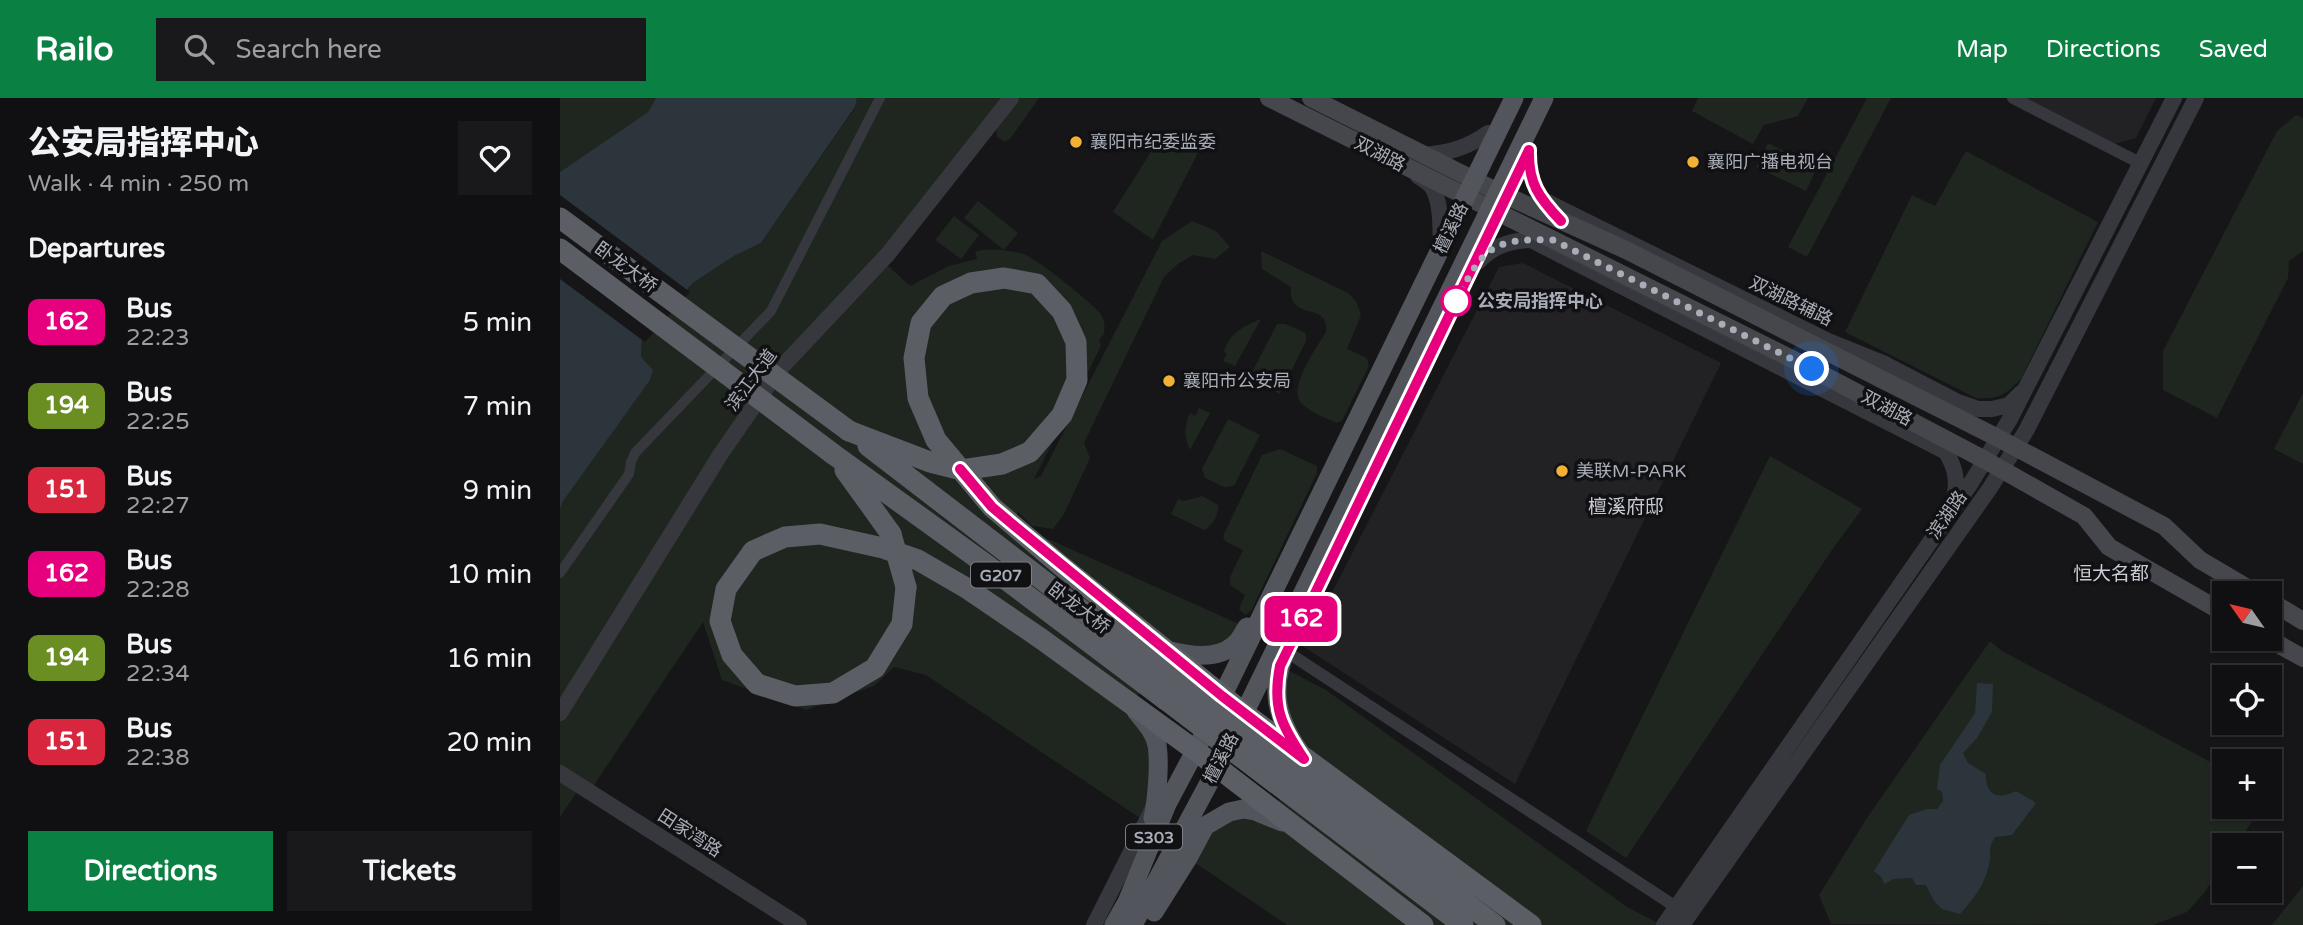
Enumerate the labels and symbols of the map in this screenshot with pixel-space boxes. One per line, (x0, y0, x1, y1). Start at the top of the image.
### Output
place label: 襄阳市纪委监委 (1090, 131, 1216, 153)
street label: 双湖路 (1351, 132, 1409, 176)
marker: 襄阳市纪委监委 (1068, 134, 1084, 150)
place label: 襄阳广播电视台 (1707, 151, 1833, 173)
marker: 襄阳广播电视台 (1685, 154, 1701, 170)
street label: 檀溪路 (1429, 199, 1473, 257)
street label: 卧龙大桥 (590, 237, 662, 297)
street label: 双湖路辅路 (1746, 271, 1836, 331)
marker: 公安局指挥中心 (1441, 286, 1471, 316)
place label: 公安局指挥中心 (1477, 290, 1603, 312)
street label: 滨江大道 (721, 345, 781, 415)
your location (1794, 351, 1829, 386)
place label: 襄阳市公安局 (1183, 370, 1291, 392)
marker: 襄阳市公安局 (1161, 373, 1177, 389)
street label: 双湖路 (1858, 386, 1916, 430)
place label: 美联M-PARK (1576, 460, 1686, 482)
marker: 美联M-PARK (1554, 463, 1570, 479)
street label: 滨湖路 (1923, 487, 1971, 543)
district label: 檀溪府邸 (1588, 496, 1664, 518)
road number: G207 (971, 562, 1031, 588)
district label: 恒大名都 (2073, 563, 2149, 585)
street label: 卧龙大桥 (1044, 578, 1114, 638)
north arrow (2212, 581, 2282, 651)
line badge: 162 (1261, 596, 1341, 642)
street label: 檀溪路 (1199, 729, 1243, 787)
street label: 田家湾路 (654, 804, 726, 862)
road number: S303 (1126, 824, 1182, 850)

